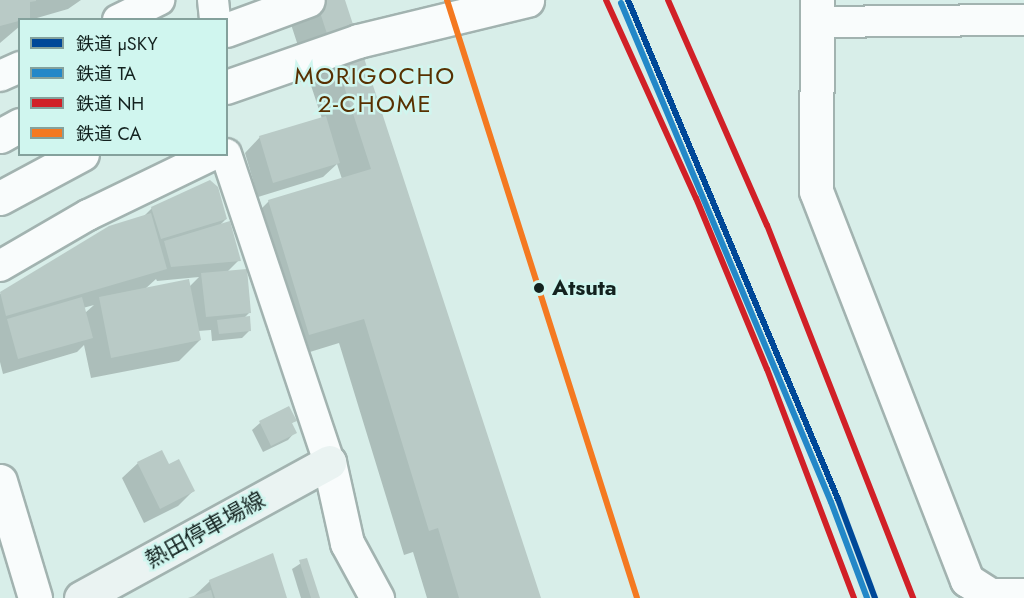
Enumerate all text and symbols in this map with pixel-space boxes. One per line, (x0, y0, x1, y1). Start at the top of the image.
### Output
legend (18, 18, 228, 156)
text: 鉄道 μSKY (76, 31, 158, 57)
text: 鉄道 TA (76, 61, 136, 87)
district label: MORIGOCHO 2-CHOME (294, 62, 456, 118)
text: 鉄道 NH (76, 91, 144, 117)
text: 鉄道 CA (76, 121, 141, 147)
place label: Atsuta (552, 275, 617, 301)
marker: Atsuta (530, 279, 548, 297)
street label: 熱田停車場線 (141, 486, 269, 574)

